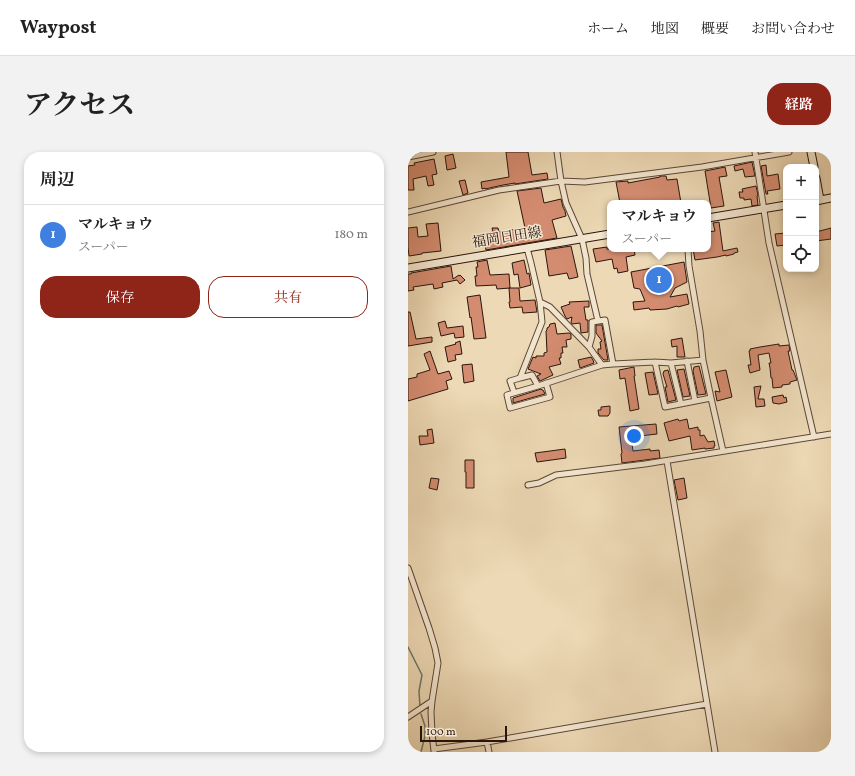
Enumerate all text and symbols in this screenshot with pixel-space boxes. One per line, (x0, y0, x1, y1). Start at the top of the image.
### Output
text: Waypost (20, 15, 96, 41)
text: ホーム (587, 20, 629, 39)
text: 地図 (651, 20, 679, 39)
text: 概要 (701, 20, 729, 39)
text: お問い合わせ (751, 20, 835, 39)
button: 経路 (767, 83, 831, 125)
text: アクセス (24, 87, 135, 126)
map controls (783, 164, 819, 272)
button: + (783, 164, 819, 200)
text: 周辺 (40, 169, 74, 192)
popup (607, 200, 711, 252)
button: − (783, 200, 819, 236)
text: マルキョウ (621, 207, 697, 228)
text: マルキョウ (78, 215, 153, 236)
street label: 福岡日田線 (471, 223, 543, 253)
text: 1 (50, 226, 56, 244)
text: 180 m (334, 226, 368, 244)
text: スーパー (621, 231, 672, 249)
button: locate (783, 236, 819, 272)
text: スーパー (78, 239, 129, 257)
pin: 1 (646, 265, 672, 295)
button: 保存 (40, 276, 200, 318)
button: 共有 (208, 276, 368, 318)
your location (624, 426, 644, 446)
scale bar (420, 724, 507, 743)
text: 100 m (426, 725, 456, 740)

